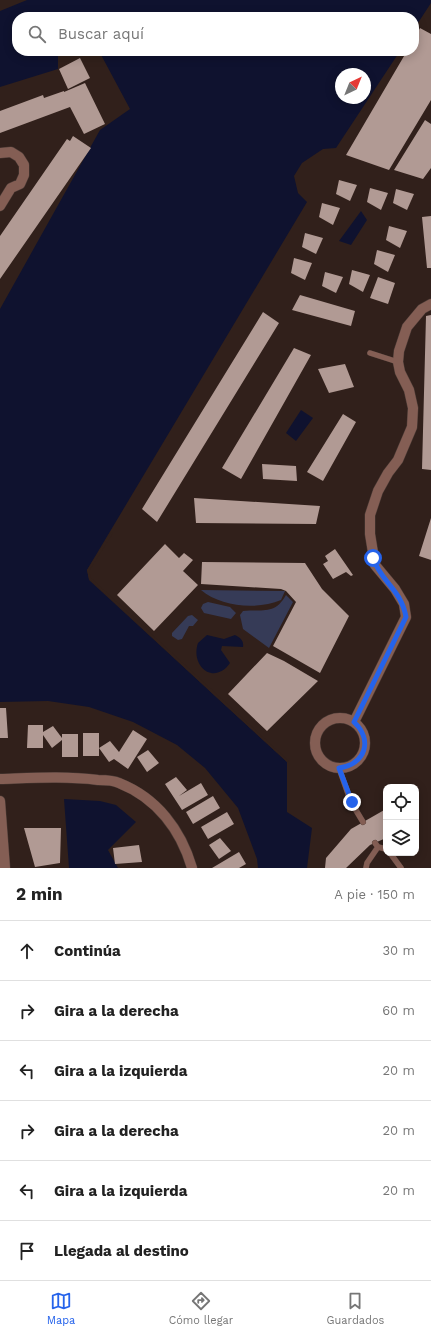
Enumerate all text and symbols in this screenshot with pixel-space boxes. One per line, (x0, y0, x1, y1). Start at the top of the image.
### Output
search box (12, 12, 419, 56)
icon: search (26, 23, 48, 45)
text: Buscar aquí (58, 25, 144, 43)
north arrow (335, 68, 371, 104)
route start (364, 549, 382, 567)
map controls (383, 784, 419, 856)
button: locate (383, 784, 419, 820)
route end (343, 793, 361, 811)
button: layers (383, 820, 419, 856)
text: 2 min (16, 884, 62, 904)
text: A pie · 150 m (334, 887, 415, 902)
icon: ahead (16, 940, 38, 962)
text: Continúa (54, 942, 121, 960)
text: 30 m (383, 943, 415, 958)
icon: right (16, 1000, 38, 1022)
text: Gira a la derecha (54, 1002, 179, 1020)
text: 60 m (382, 1003, 415, 1018)
icon: left (16, 1060, 38, 1082)
text: Gira a la izquierda (54, 1062, 187, 1080)
text: 20 m (383, 1063, 415, 1078)
icon: right (16, 1120, 38, 1142)
text: Gira a la derecha (54, 1122, 179, 1140)
text: 20 m (383, 1123, 415, 1138)
icon: left (16, 1180, 38, 1202)
text: Gira a la izquierda (54, 1182, 187, 1200)
text: 20 m (383, 1183, 415, 1198)
icon: arrive (16, 1240, 38, 1262)
text: Llegada al destino (54, 1242, 189, 1260)
tab: Mapa (47, 1290, 75, 1327)
tab: Cómo llegar (169, 1290, 233, 1327)
tab: Guardados (327, 1290, 384, 1327)

